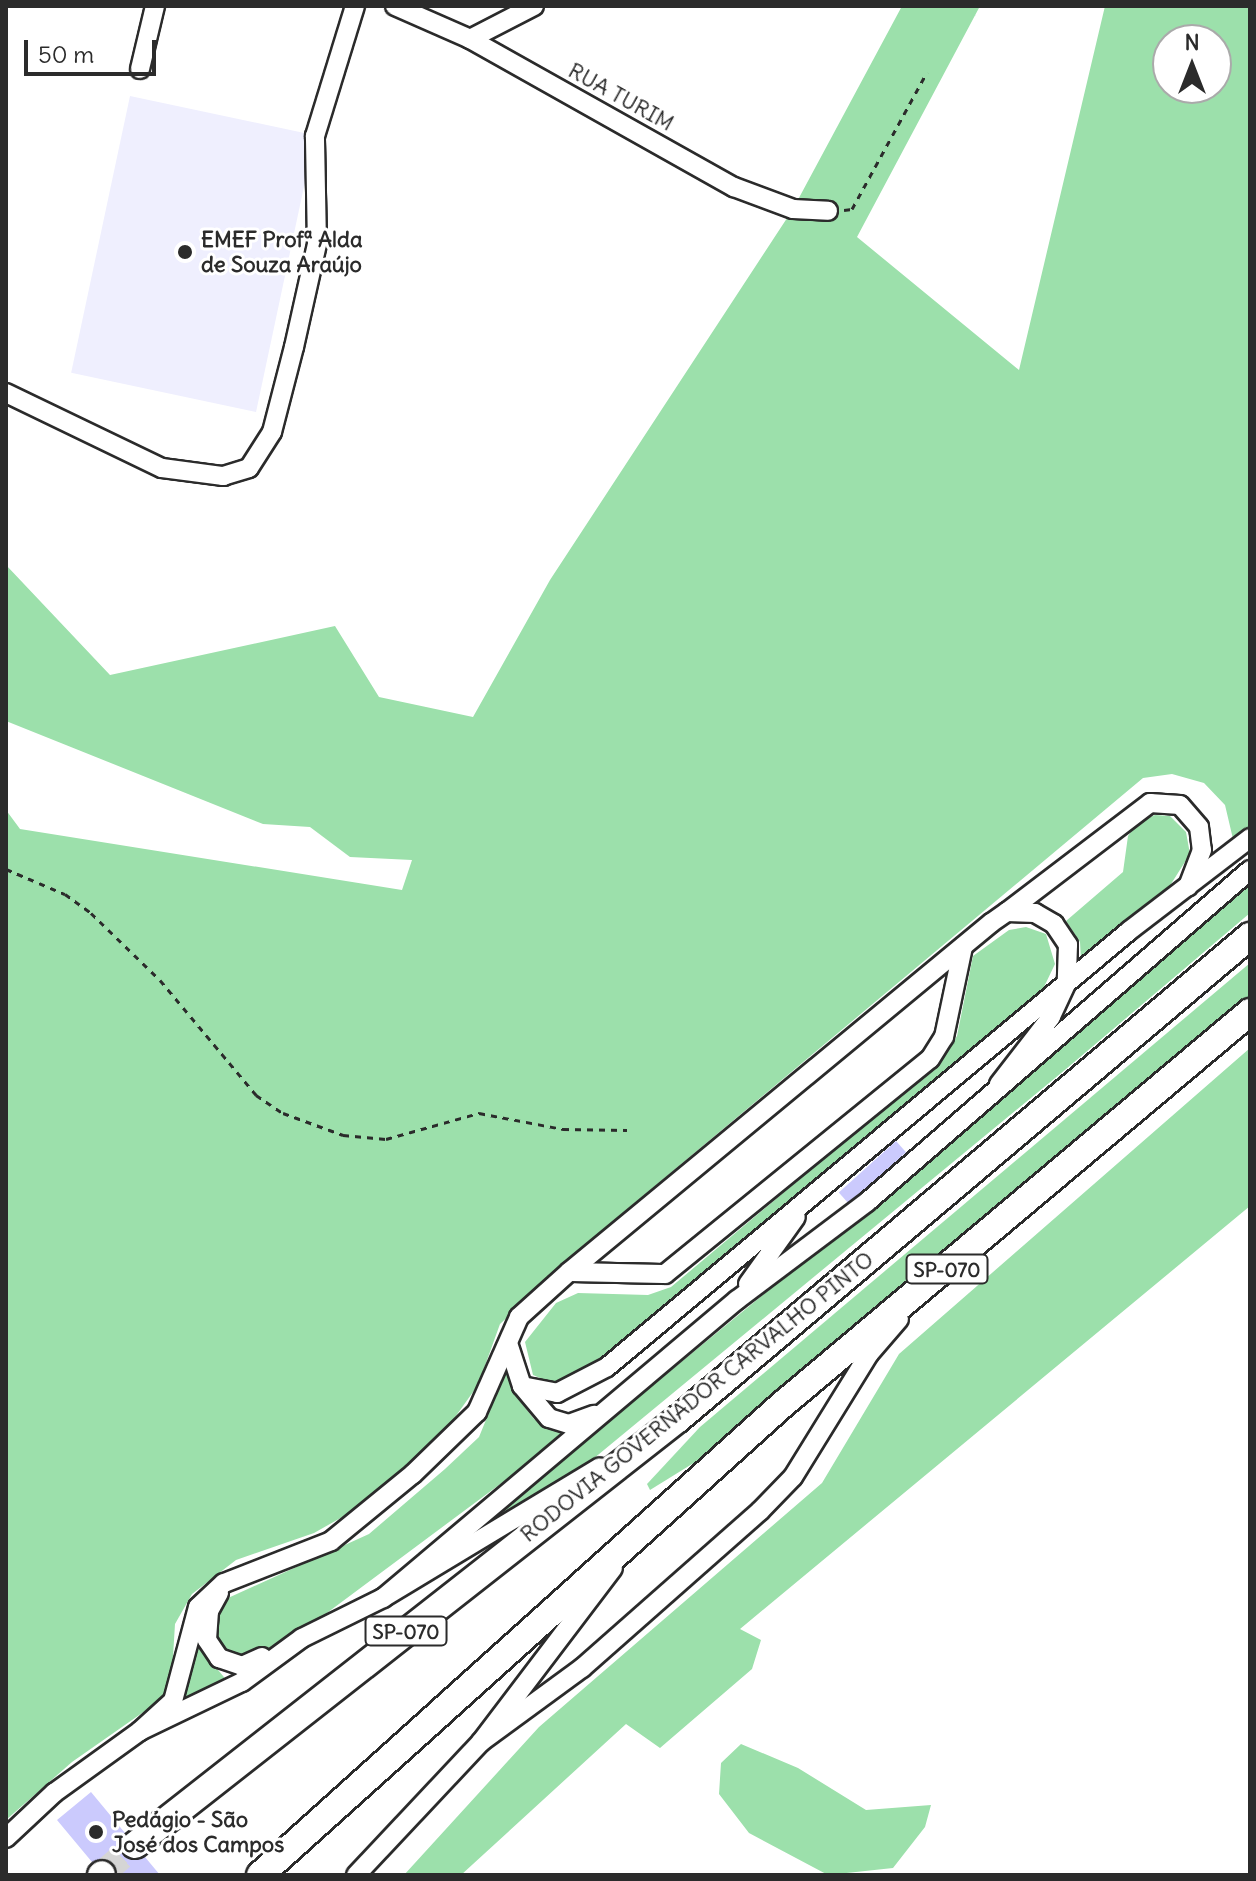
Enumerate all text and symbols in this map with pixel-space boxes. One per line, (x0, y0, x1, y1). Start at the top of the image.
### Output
scale bar (28, 24, 160, 74)
north arrow (1152, 24, 1232, 104)
text: N (1184, 28, 1200, 56)
text: 50 m (38, 39, 94, 69)
street label: RUA TURIM (564, 57, 678, 137)
place label: EMEF Profª Alda de Souza Araújo (201, 226, 363, 278)
marker: EMEF Profª Alda de Souza Araújo (176, 243, 194, 261)
street label: RODOVIA GOVERNADOR CARVALHO PINTO (515, 1246, 879, 1548)
road number: SP-070 (905, 1253, 989, 1285)
road number: SP-070 (364, 1615, 448, 1647)
place label: Pedágio - São José dos Campos (112, 1806, 284, 1858)
marker: Pedágio - São José dos Campos (87, 1823, 105, 1841)

